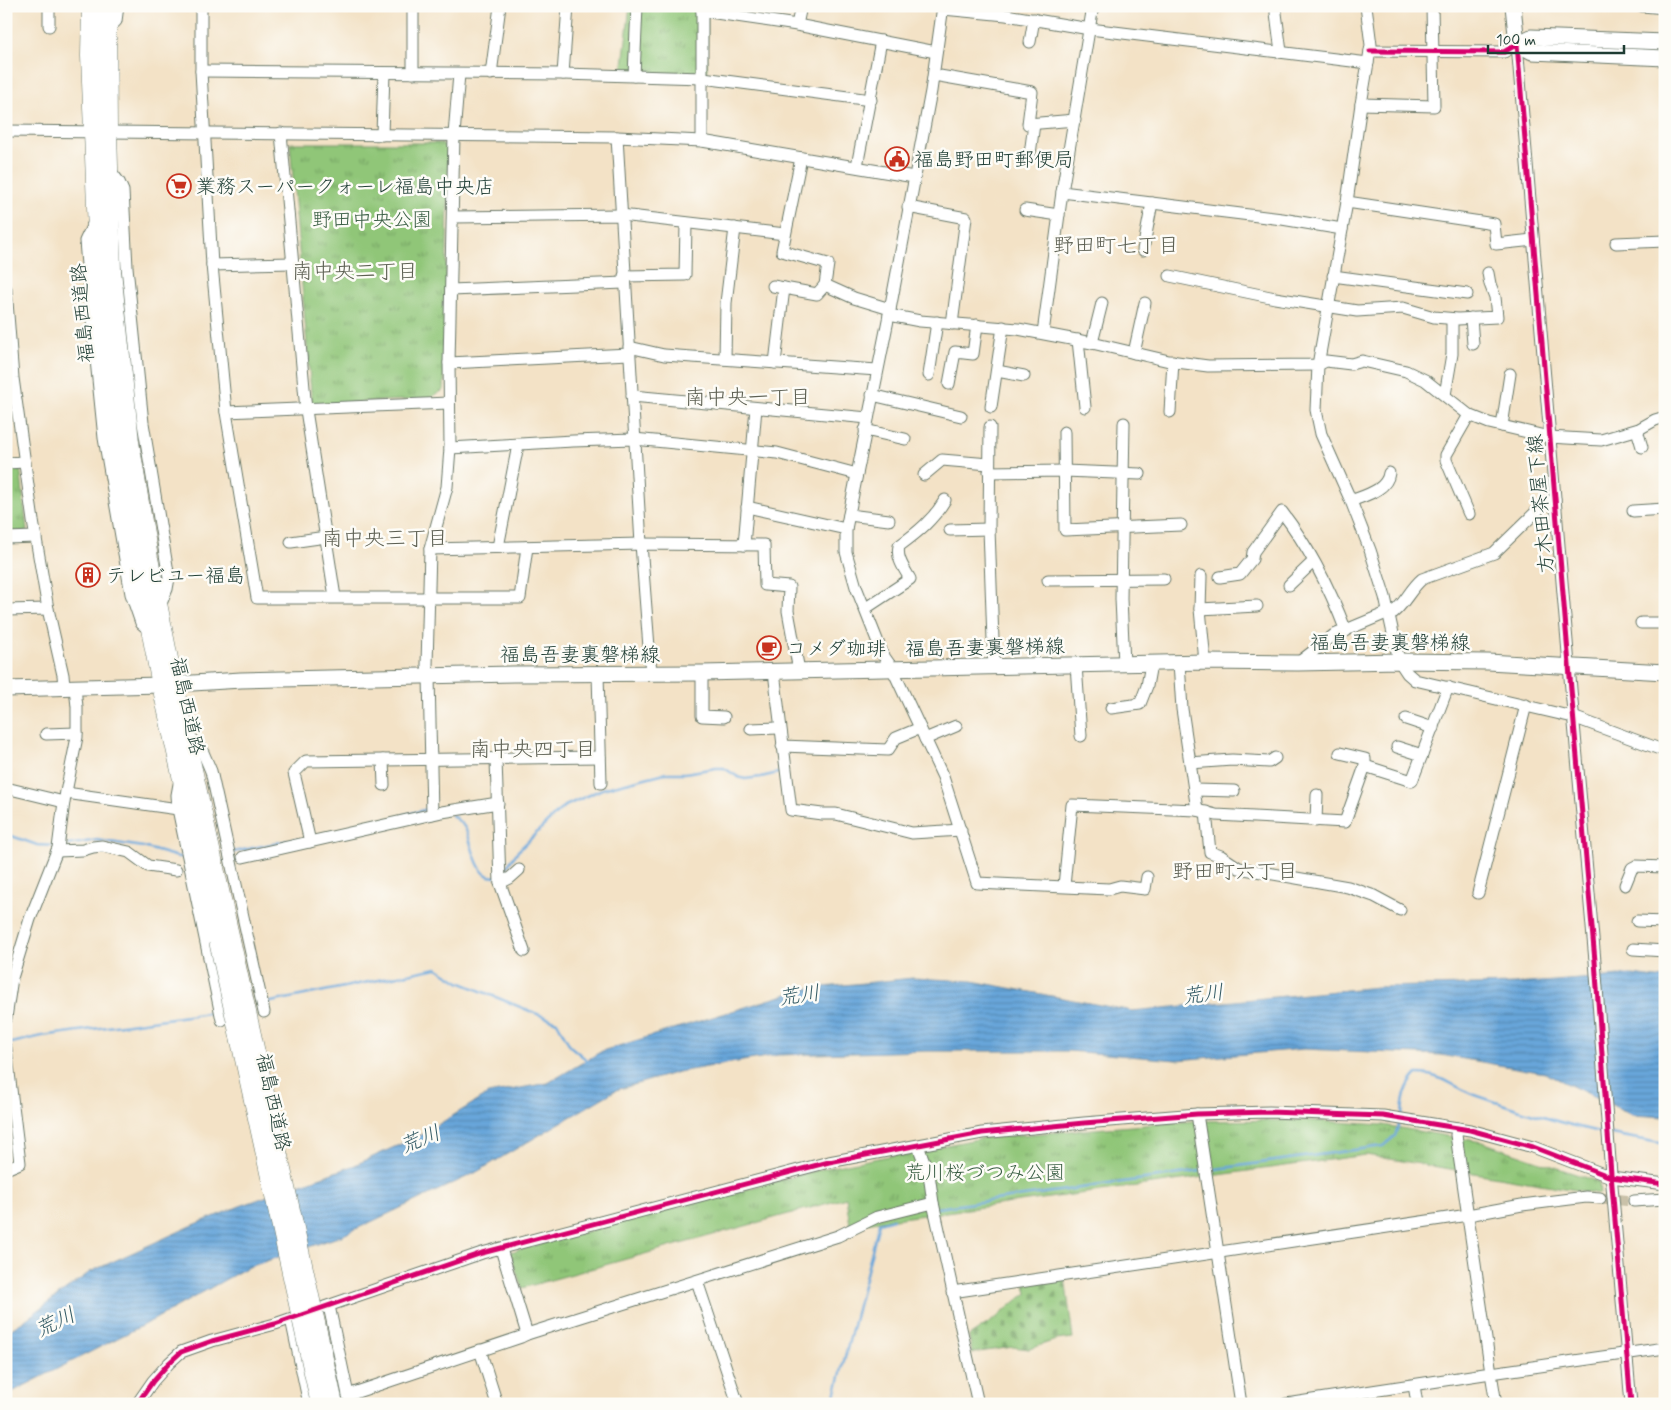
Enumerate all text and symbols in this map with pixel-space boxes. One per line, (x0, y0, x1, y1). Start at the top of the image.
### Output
scale bar (1488, 22, 1625, 54)
text: 100 m (1496, 31, 1536, 51)
public building icon: 福島野田町郵便局 (884, 146, 910, 172)
place label: 福島野田町郵便局 (914, 147, 1074, 174)
supermarket icon: 業務スーパークォーレ福島中央店 (166, 173, 192, 199)
place label: 業務スーパークォーレ福島中央店 (196, 174, 494, 201)
park label: 野田中央公園 (312, 207, 432, 234)
district label: 野田町七丁目 (1053, 232, 1179, 260)
district label: 南中央二丁目 (292, 258, 418, 286)
street label: 福島西道路 (66, 262, 101, 364)
district label: 南中央一丁目 (685, 384, 811, 412)
street label: 方木田茶屋下線 (1522, 433, 1561, 575)
district label: 南中央三丁目 (322, 525, 448, 553)
building icon: テレビユー福島 (75, 562, 101, 588)
place label: テレビユー福島 (106, 563, 245, 590)
street label: 福島吾妻裏磐梯線 (1310, 630, 1470, 657)
street label: 福島吾妻裏磐梯線 (905, 634, 1065, 663)
cafe icon: コメダ珈琲 (756, 635, 782, 661)
place label: コメダ珈琲 (786, 636, 886, 663)
street label: 福島吾妻裏磐梯線 (500, 642, 660, 669)
street label: 福島西道路 (163, 655, 210, 758)
district label: 南中央四丁目 (470, 736, 596, 764)
district label: 野田町六丁目 (1172, 858, 1298, 886)
water label: 荒川 (776, 979, 822, 1013)
water label: 荒川 (1181, 979, 1226, 1011)
street label: 福島西道路 (249, 1051, 296, 1154)
water label: 荒川 (396, 1119, 445, 1161)
park label: 荒川桜づつみ公園 (905, 1160, 1065, 1187)
water label: 荒川 (30, 1301, 80, 1344)

